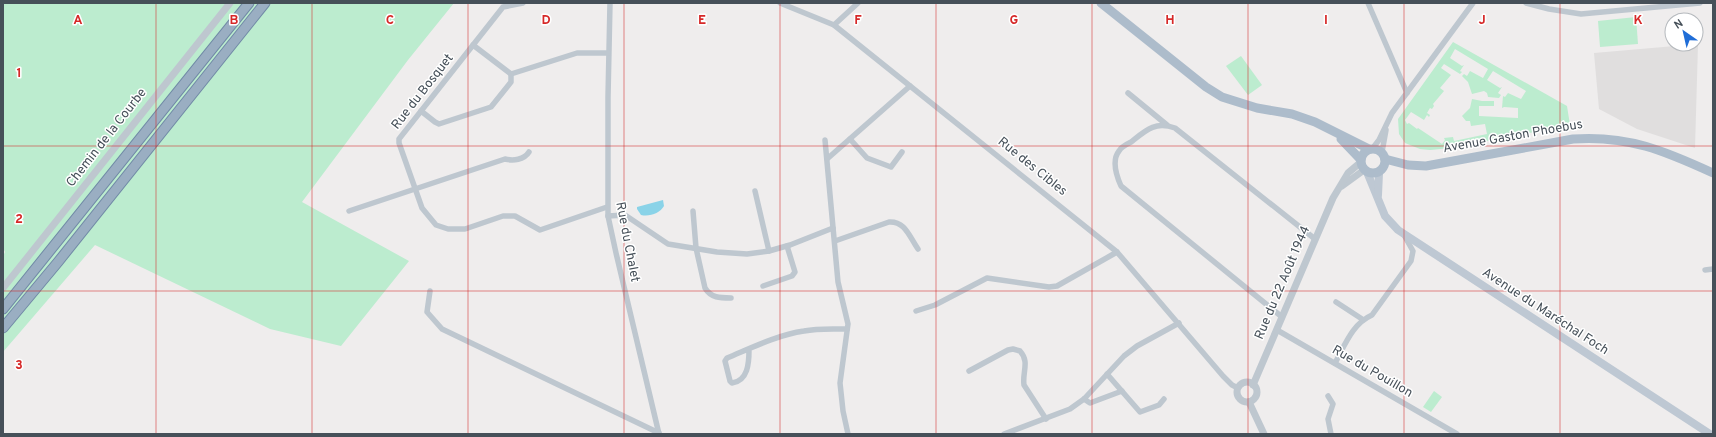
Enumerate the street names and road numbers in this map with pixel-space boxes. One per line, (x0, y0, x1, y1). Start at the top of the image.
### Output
street label: Rue du Bosquet (389, 51, 458, 133)
street label: Chemin de la Courbe (63, 85, 151, 191)
street label: Avenue Gaston Phoebus (1442, 117, 1584, 157)
street label: Rue des Cibles (994, 134, 1070, 200)
street label: Rue du Chalet (611, 201, 643, 283)
street label: Rue du 22 Août 1944 (1252, 224, 1314, 342)
street label: Avenue du Maréchal Foch (1479, 265, 1611, 359)
street label: Rue du Pouillon (1329, 342, 1415, 402)

